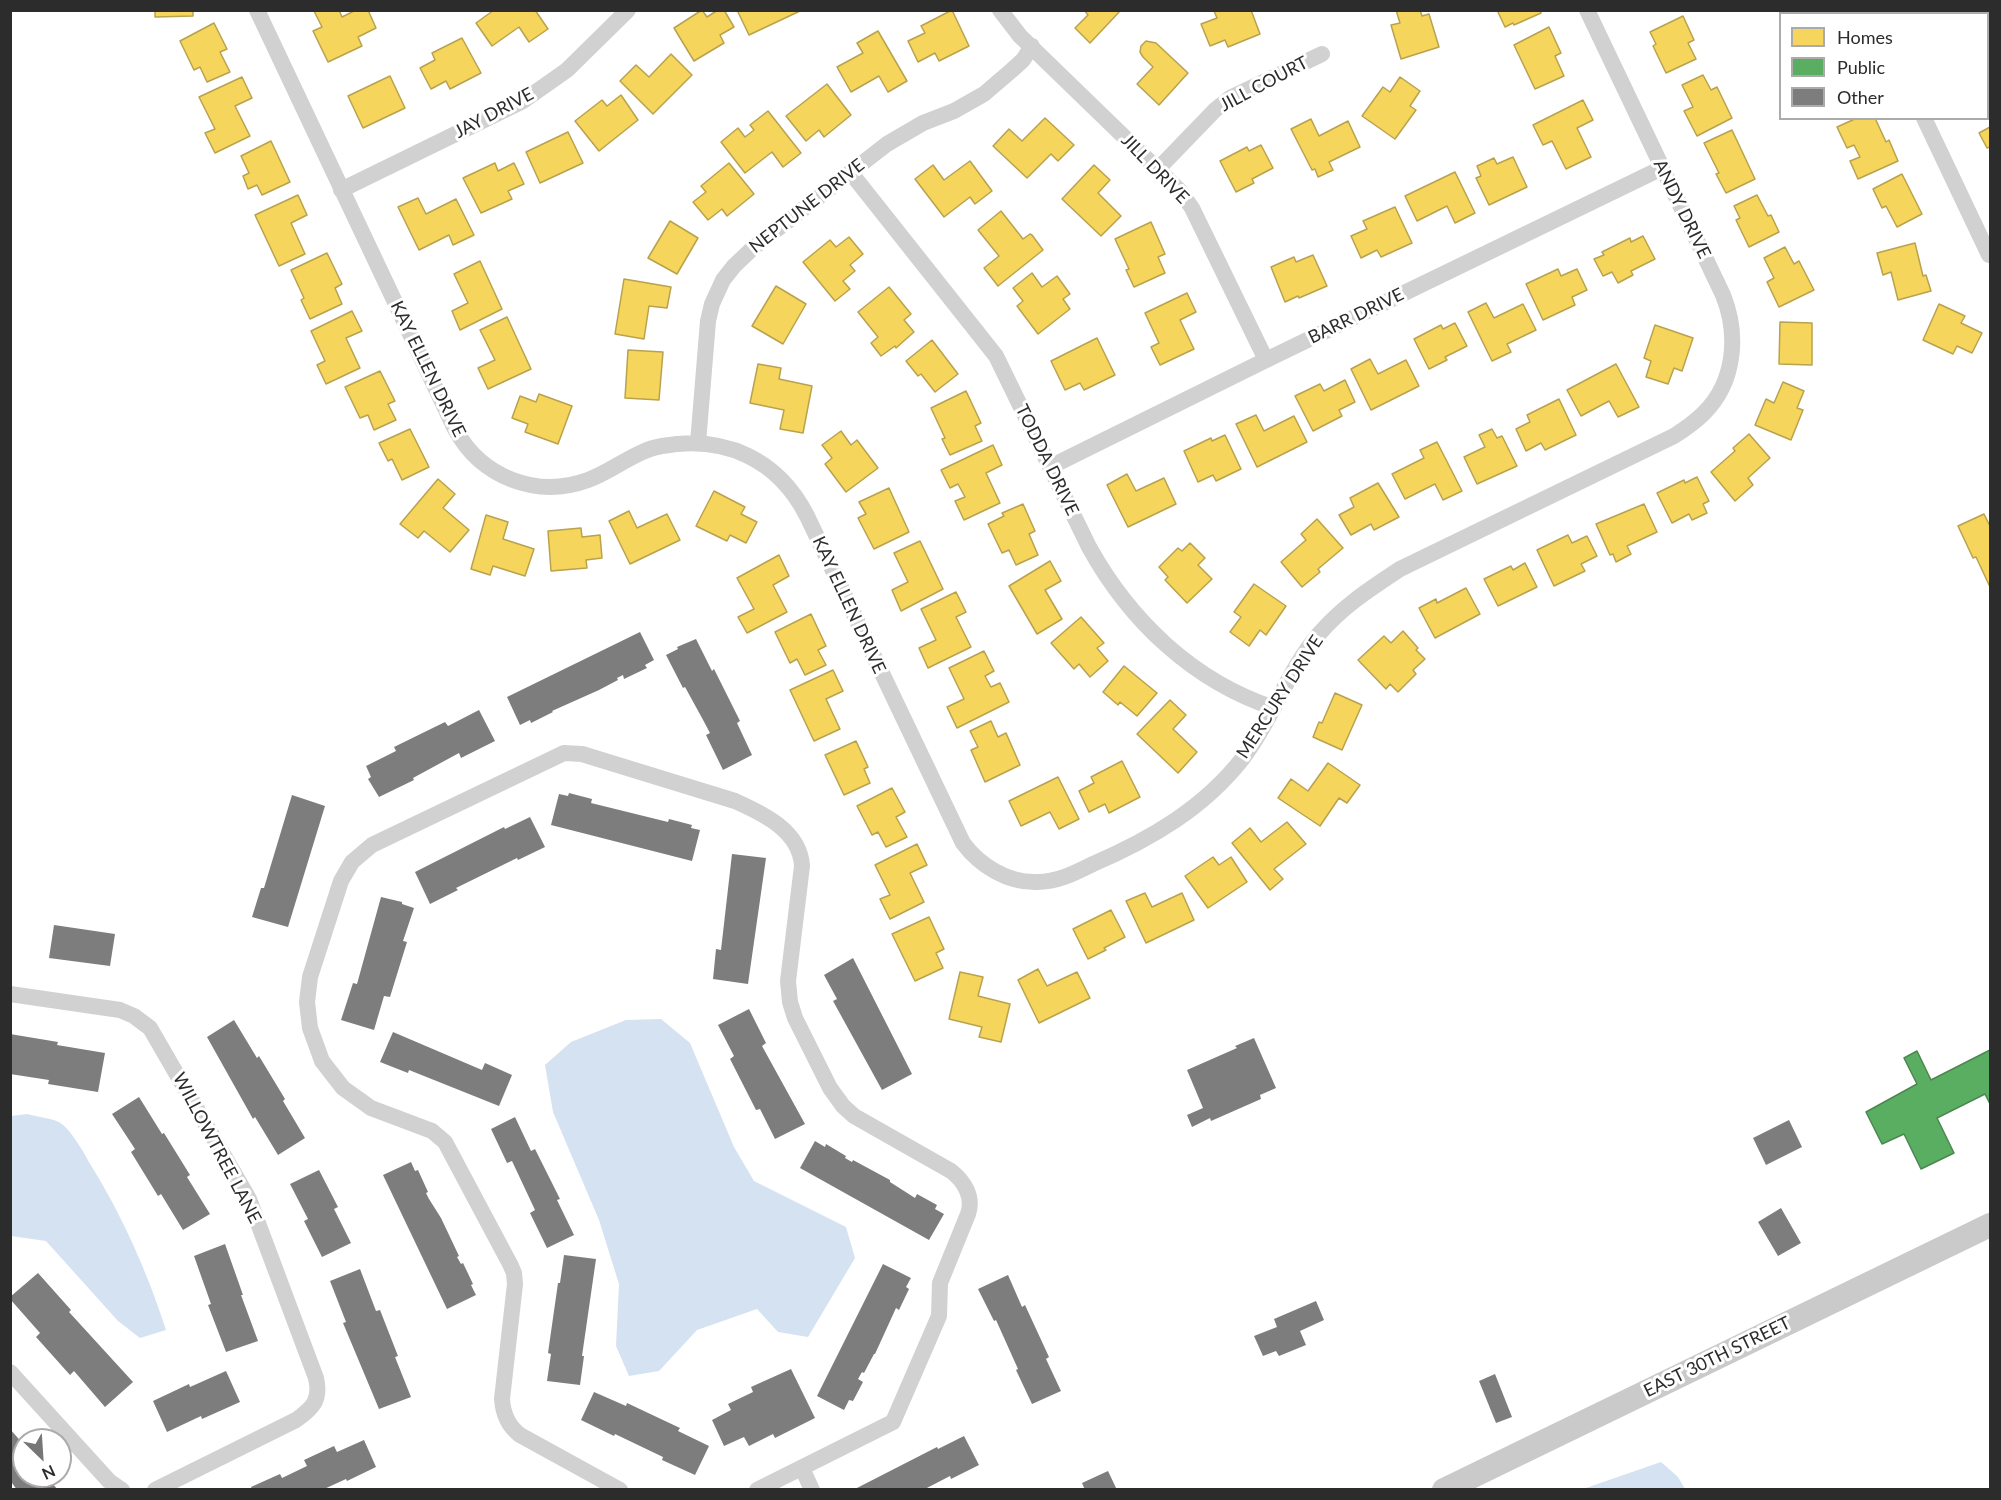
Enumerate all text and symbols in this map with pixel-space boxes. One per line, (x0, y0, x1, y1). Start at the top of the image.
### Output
legend (1779, 12, 1989, 120)
text: Homes (1837, 26, 1893, 48)
street label: JILL COURT (1216, 52, 1312, 116)
text: Public (1837, 56, 1885, 78)
street label: JAY DRIVE (451, 83, 537, 143)
text: Other (1837, 86, 1884, 108)
street label: JILL DRIVE (1117, 130, 1193, 208)
street label: NEPTUNE DRIVE (745, 154, 869, 258)
street label: ANDY DRIVE (1649, 156, 1715, 262)
street label: BARR DRIVE (1305, 284, 1407, 348)
street label: KAY ELLEN DRIVE (386, 297, 470, 441)
street label: TODDA DRIVE (1011, 401, 1083, 519)
street label: KAY ELLEN DRIVE (808, 533, 890, 677)
street label: MERCURY DRIVE (1232, 631, 1328, 763)
street label: WILLOWTREE LANE (168, 1069, 266, 1227)
street label: EAST 30TH STREET (1640, 1312, 1794, 1402)
north arrow (12, 1428, 72, 1488)
text: N (39, 1462, 59, 1484)

